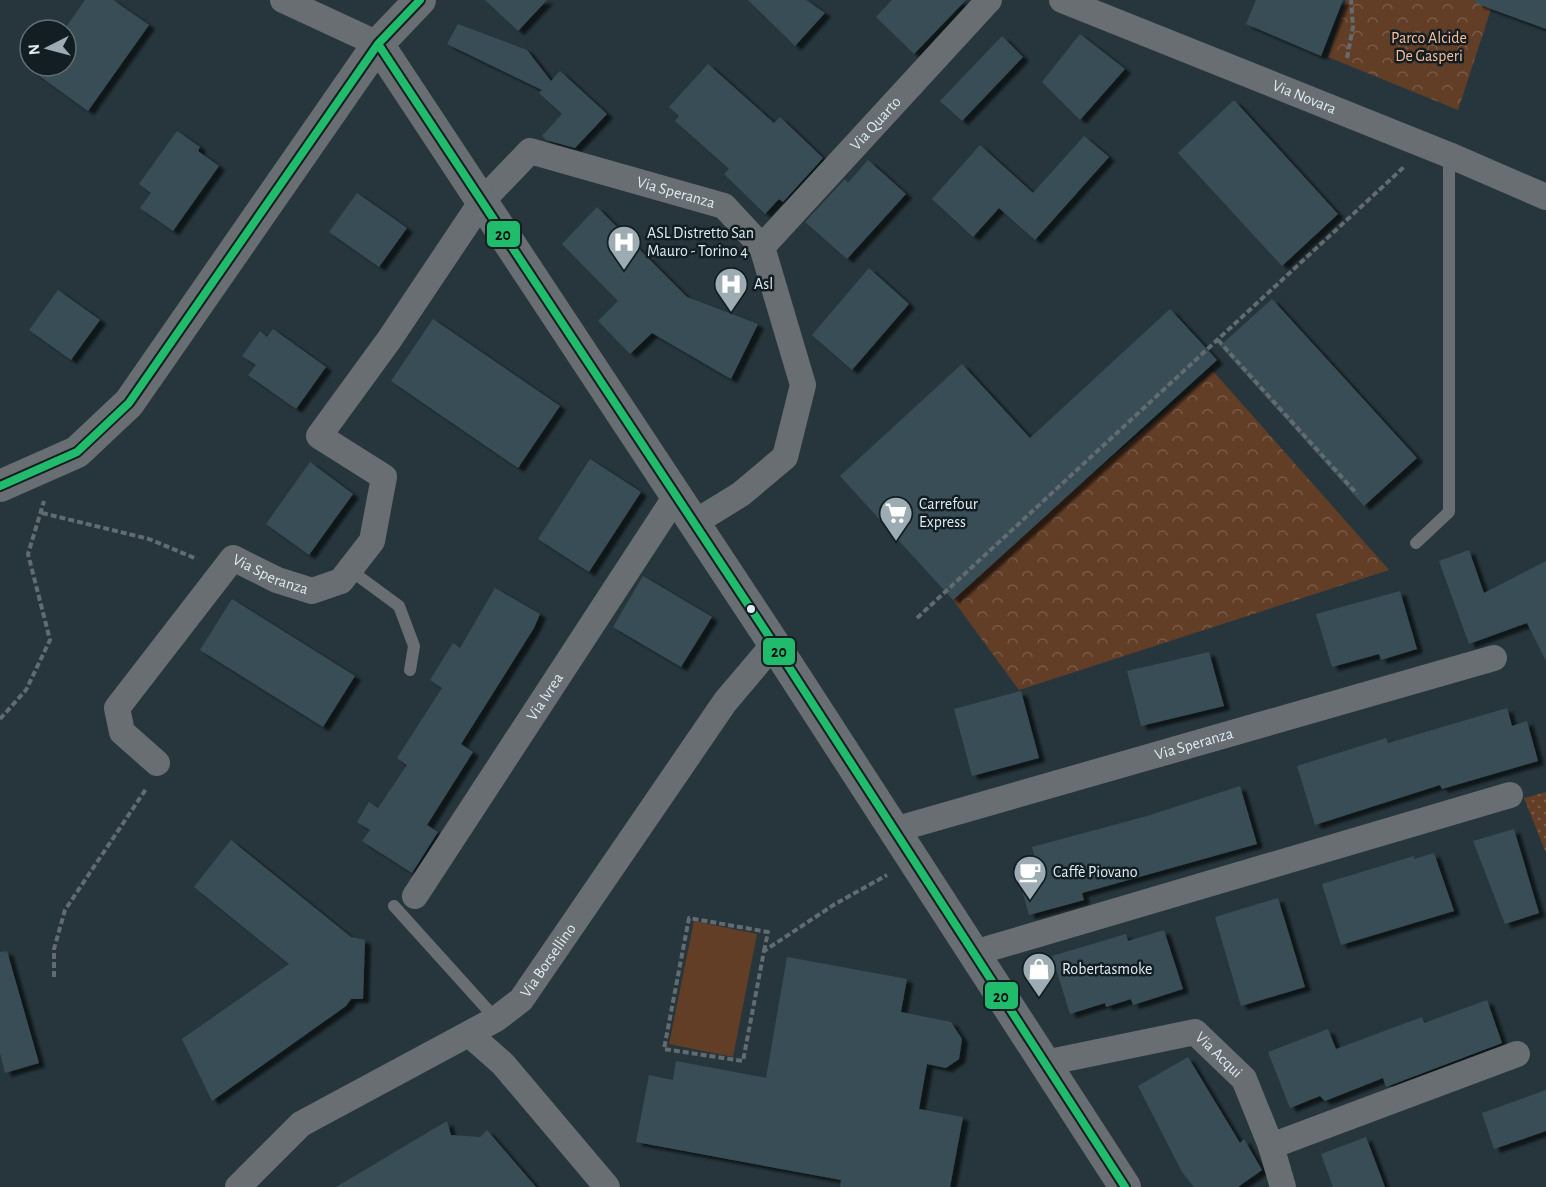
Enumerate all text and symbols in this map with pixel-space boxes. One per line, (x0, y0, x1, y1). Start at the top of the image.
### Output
north arrow (18, 18, 78, 78)
park label: Parco Alcide De Gasperi (1391, 30, 1467, 64)
text: N (26, 43, 43, 56)
street label: Via Novara (1270, 77, 1339, 117)
street label: Via Quarto (847, 93, 904, 153)
street label: Via Speranza (635, 174, 717, 211)
line badge: 20 (486, 220, 521, 248)
hospital icon: ASL Distretto San Mauro - Torino 4 (606, 224, 642, 271)
place label: ASL Distretto San Mauro - Torino 4 (647, 225, 754, 259)
text: 20 (495, 227, 511, 243)
hospital icon: Asl (713, 266, 749, 313)
place label: Asl (754, 276, 773, 292)
supermarket icon: Carrefour Express (878, 495, 914, 542)
place label: Carrefour Express (919, 496, 979, 530)
street label: Via Speranza (230, 551, 310, 597)
unlabelled marker (745, 603, 757, 615)
line badge: 20 (762, 637, 796, 666)
text: 20 (771, 644, 787, 660)
street label: Via Ivrea (524, 670, 566, 723)
street label: Via Speranza (1153, 725, 1235, 763)
cafe icon: Caffè Piovano (1012, 854, 1048, 901)
place label: Caffè Piovano (1053, 864, 1138, 880)
street label: Via Borsellino (517, 920, 579, 1000)
shop icon: Robertasmoke (1021, 951, 1057, 998)
place label: Robertasmoke (1062, 961, 1152, 977)
line badge: 20 (984, 981, 1019, 1010)
text: 20 (993, 989, 1009, 1005)
street label: Via Acqui (1192, 1029, 1245, 1081)

